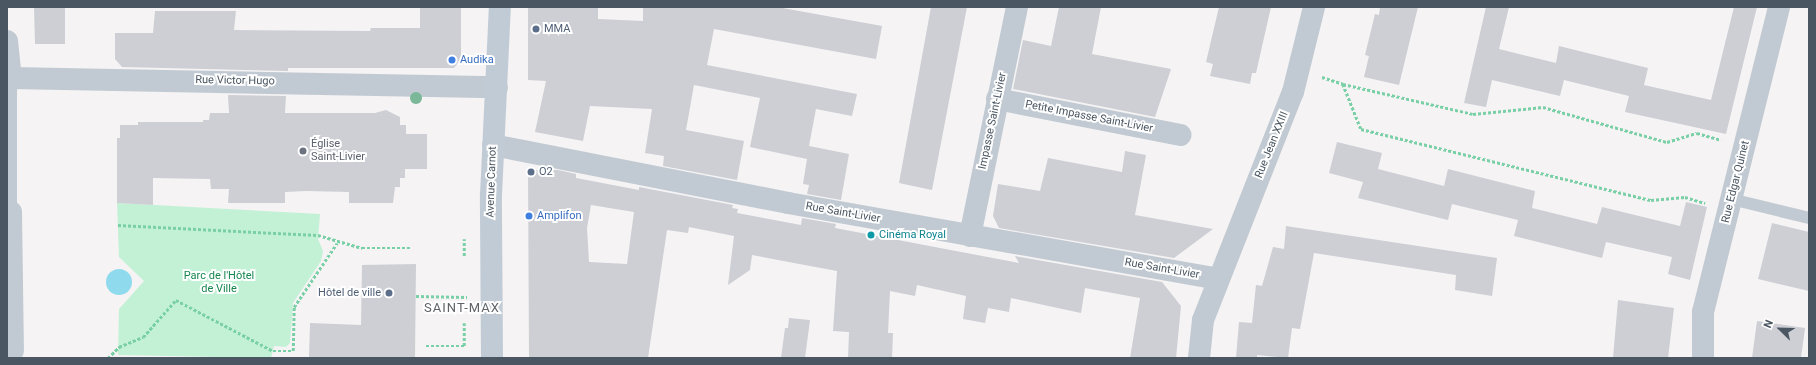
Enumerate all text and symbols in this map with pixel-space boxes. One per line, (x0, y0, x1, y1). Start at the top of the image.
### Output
place label: MMA (544, 22, 570, 36)
marker: MMA (531, 24, 541, 34)
place label: Audika (460, 53, 494, 67)
marker: Audika (447, 55, 457, 65)
street label: Impasse Saint-Livier (976, 71, 1010, 171)
street label: Rue Victor Hugo (195, 74, 275, 88)
street label: Petite Impasse Saint-Livier (1024, 98, 1154, 136)
street label: Rue Jean XXIII (1253, 110, 1291, 180)
place label: Église Saint-Livier (311, 138, 365, 164)
street label: Rue Edgar Quinet (1719, 140, 1753, 224)
marker: Église Saint-Livier (298, 146, 308, 156)
street label: Avenue Carnot (484, 146, 500, 218)
place label: O2 (539, 165, 553, 179)
marker: O2 (526, 167, 536, 177)
street label: Rue Saint-Livier (805, 200, 881, 226)
place label: Amplifon (537, 209, 582, 223)
marker: Amplifon (524, 211, 534, 221)
place label: Cinéma Royal (879, 228, 946, 242)
marker: Cinéma Royal (866, 230, 876, 240)
street label: Rue Saint-Livier (1124, 256, 1200, 282)
park label: Parc de l'Hôtel de Ville (184, 270, 254, 296)
place label: Hôtel de ville (318, 286, 381, 300)
marker: Hôtel de ville (384, 288, 394, 298)
district label: SAINT-MAX (424, 300, 500, 316)
north arrow (1760, 309, 1800, 349)
text: N (1761, 318, 1776, 330)

